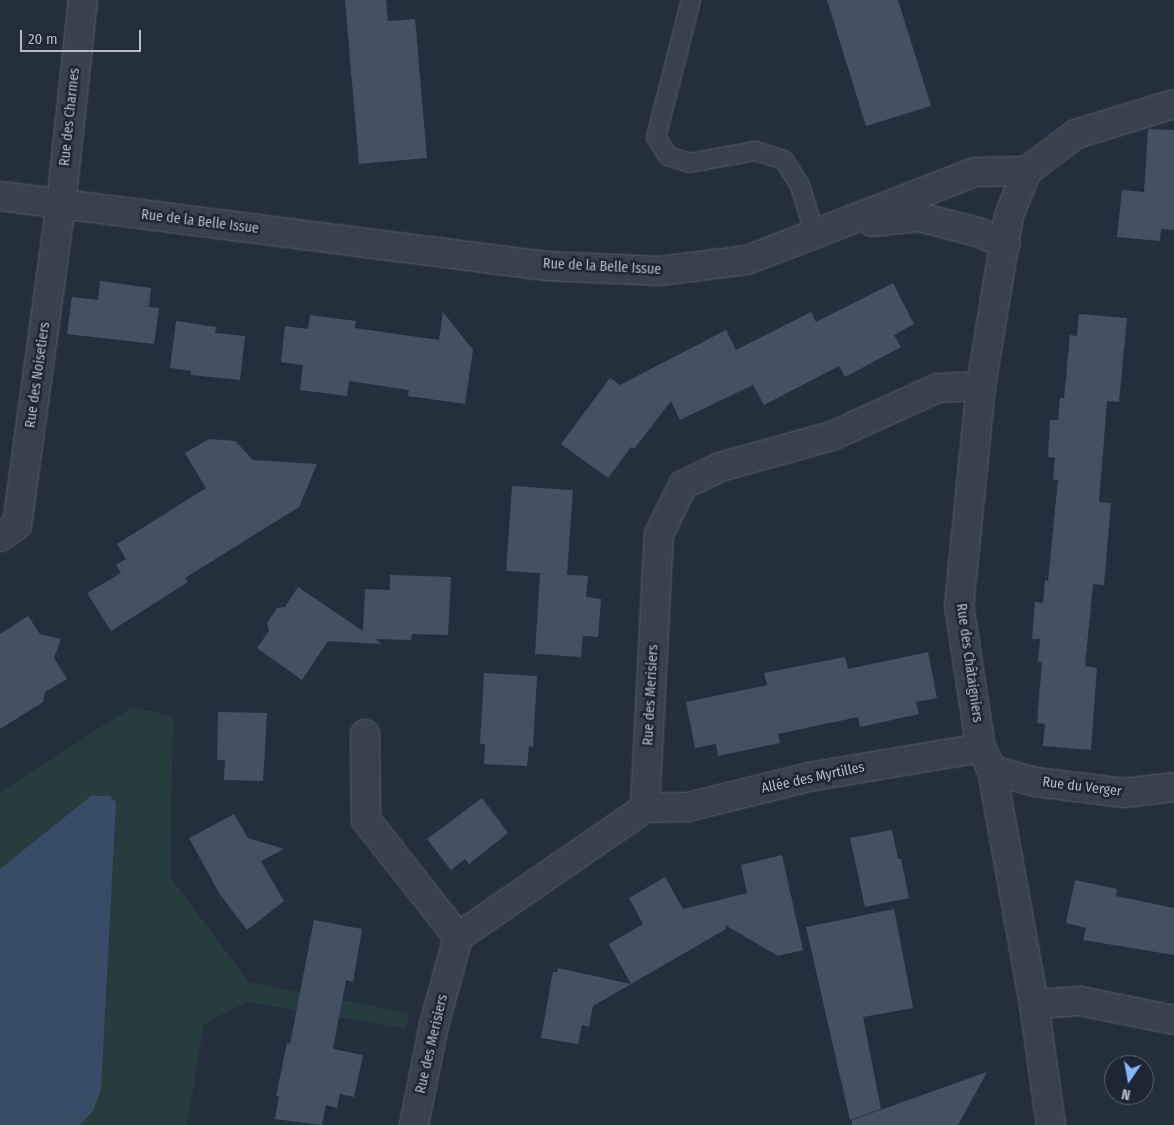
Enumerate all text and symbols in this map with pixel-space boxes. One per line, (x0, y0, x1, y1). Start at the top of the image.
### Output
scale bar (22, 20, 144, 52)
text: 20 m (28, 30, 58, 48)
street label: Rue des Charmes (56, 67, 84, 167)
street label: Rue de la Belle Issue (140, 206, 260, 238)
street label: Rue de la Belle Issue (542, 256, 662, 278)
street label: Rue des Noisetiers (22, 321, 54, 429)
street label: Rue des Châtaigniers (952, 602, 986, 724)
street label: Rue des Merisiers (640, 644, 662, 746)
street label: Allée des Myrtilles (760, 759, 866, 797)
street label: Rue du Verger (1041, 774, 1123, 800)
street label: Rue des Merisiers (412, 993, 452, 1095)
north arrow (1104, 1055, 1154, 1105)
text: N (1120, 1085, 1132, 1103)

